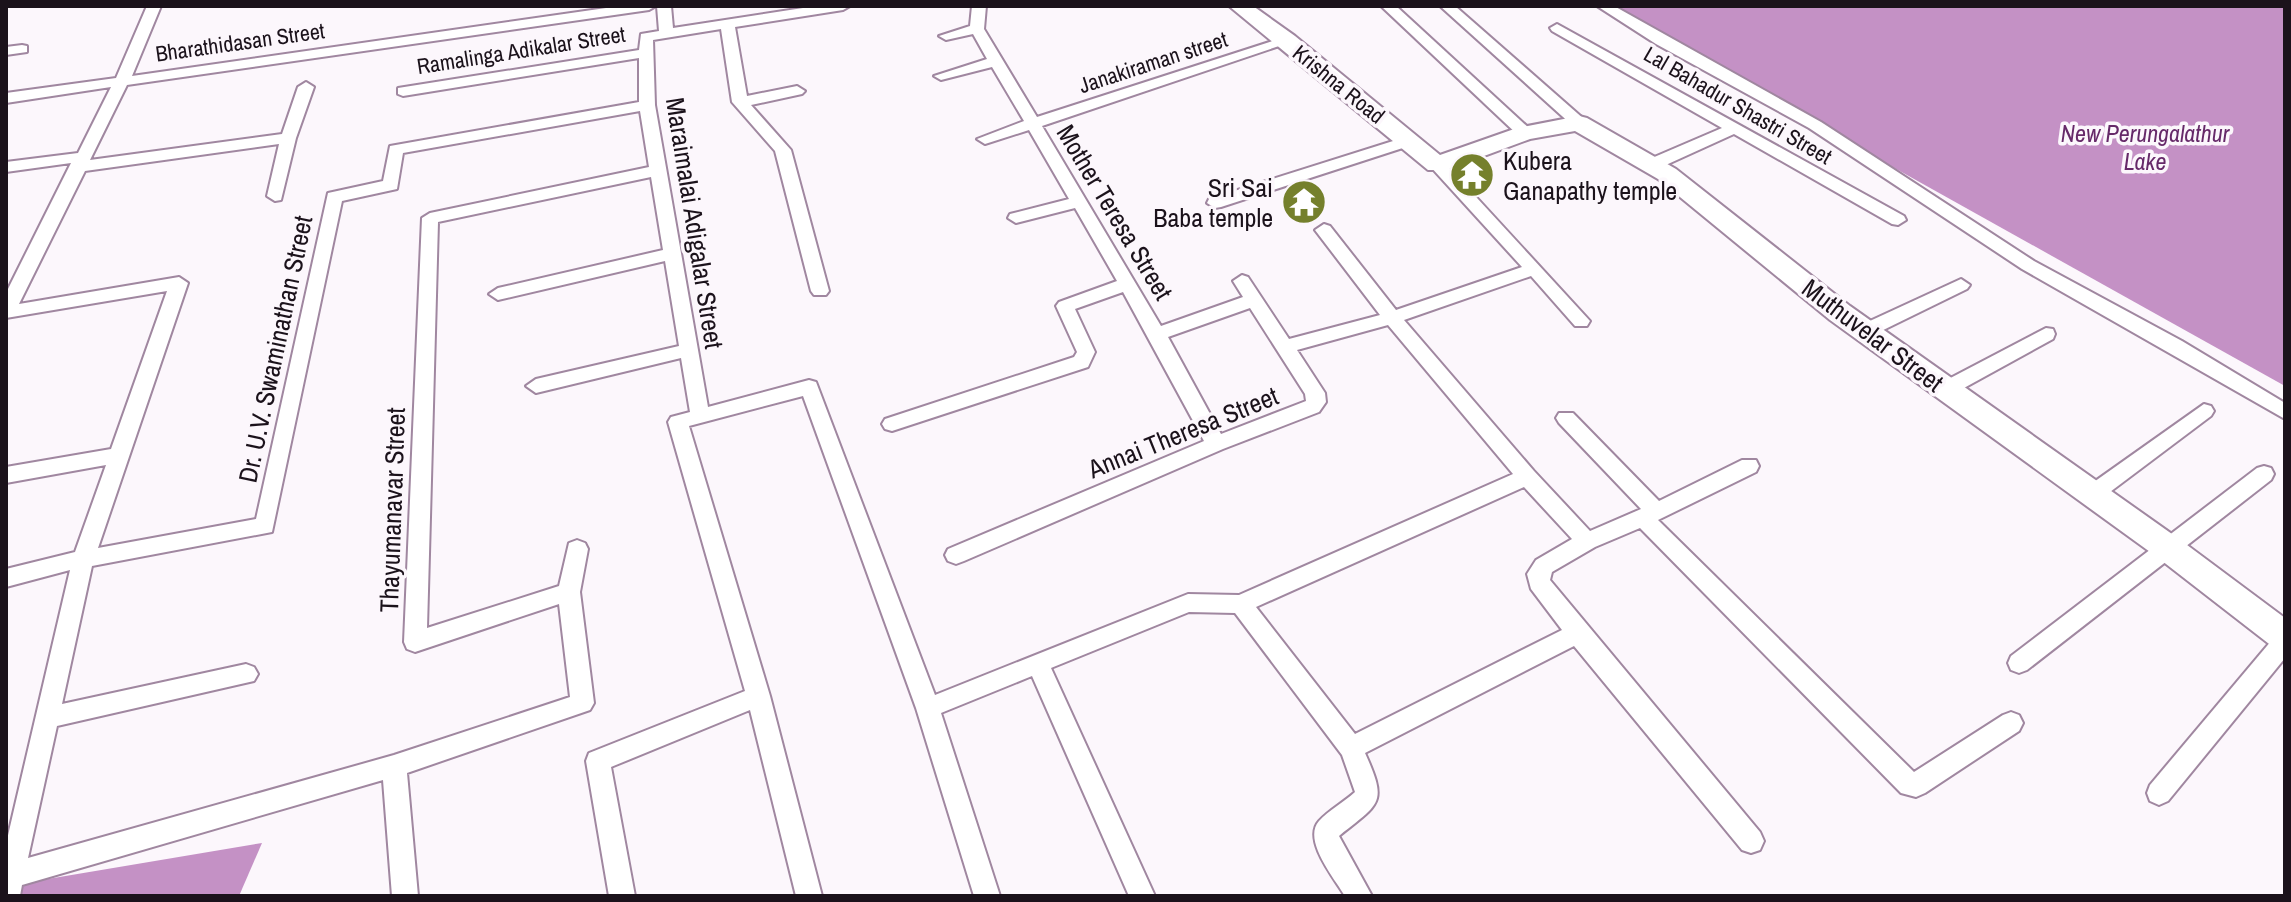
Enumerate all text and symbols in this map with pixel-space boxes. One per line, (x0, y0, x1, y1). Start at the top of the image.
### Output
street label: Bharathidasan Street (153, 15, 327, 69)
street label: Ramalinga Adikalar Street (415, 19, 627, 81)
street label: Janakiraman street (1075, 24, 1231, 100)
street label: Krishna Road (1287, 38, 1391, 130)
street label: Lal Bahadur Shastri Street (1638, 39, 1838, 171)
street label: Maraimalai Adigalar Street (658, 95, 732, 351)
water label: New Perungalathur Lake (2061, 117, 2231, 177)
street label: Mother Teresa Street (1049, 118, 1181, 306)
place label: Kubera Ganapathy temple (1503, 143, 1677, 208)
temple icon: Kubera Ganapathy temple (1448, 151, 1496, 199)
place label: Sri Sai Baba temple (1153, 170, 1273, 235)
temple icon: Sri Sai Baba temple (1280, 178, 1328, 226)
street label: Dr. U.V. Swaminathan Street (230, 212, 320, 486)
street label: Muthuvelar Street (1795, 270, 1951, 400)
street label: Annai Theresa Street (1082, 378, 1283, 486)
street label: Thayumanavar Street (371, 407, 413, 613)

